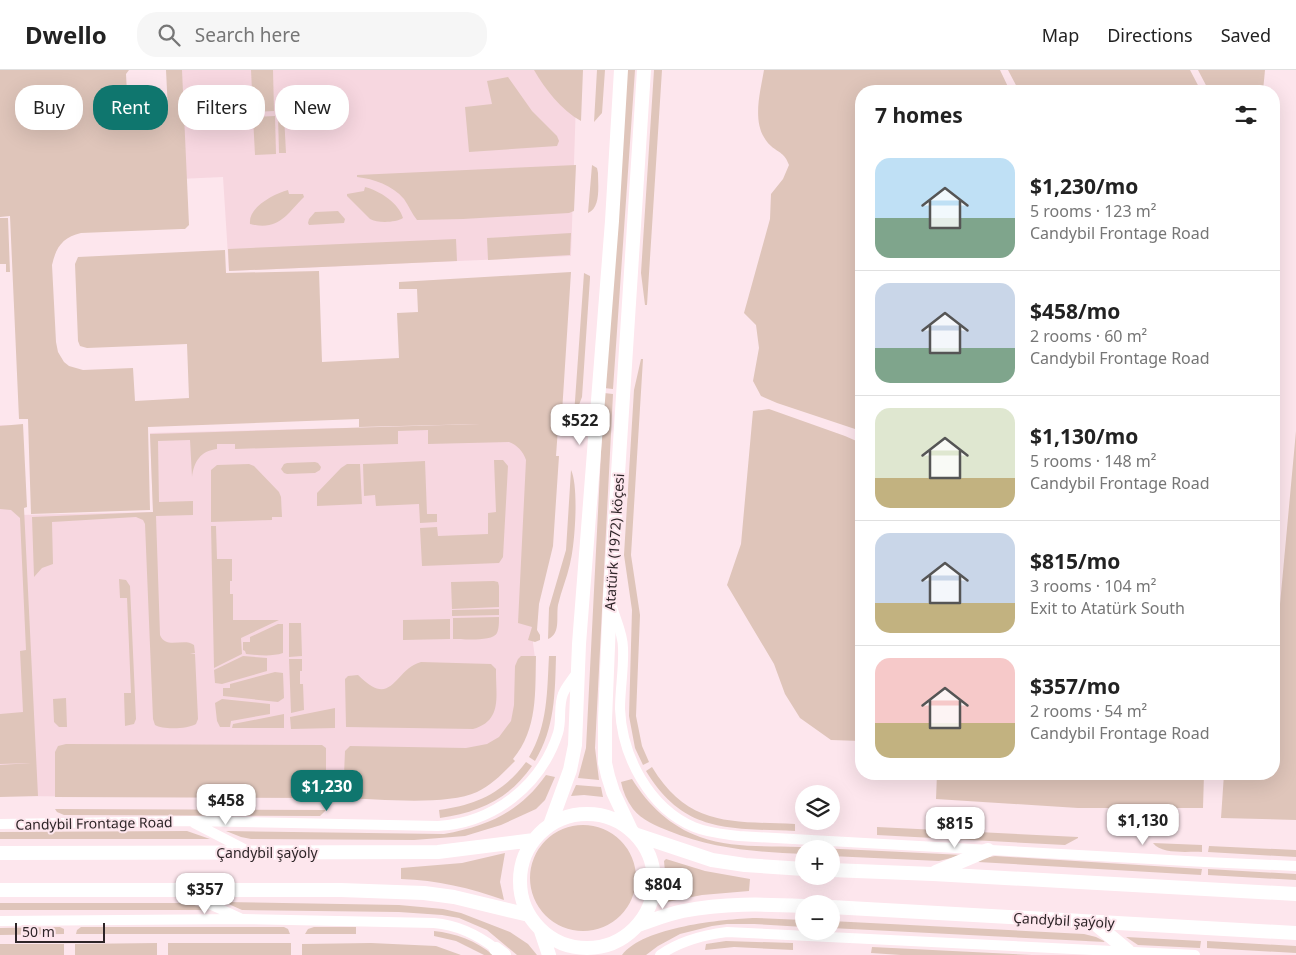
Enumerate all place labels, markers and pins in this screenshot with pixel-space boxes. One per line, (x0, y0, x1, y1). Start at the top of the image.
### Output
pin: $522 (550, 404, 610, 446)
pin: $1,230 (286, 770, 368, 812)
pin: $458 (196, 784, 256, 826)
pin: $1,130 (1102, 804, 1184, 846)
pin: $815 (925, 806, 985, 849)
pin: $804 (633, 868, 693, 910)
pin: $357 (175, 872, 235, 915)

